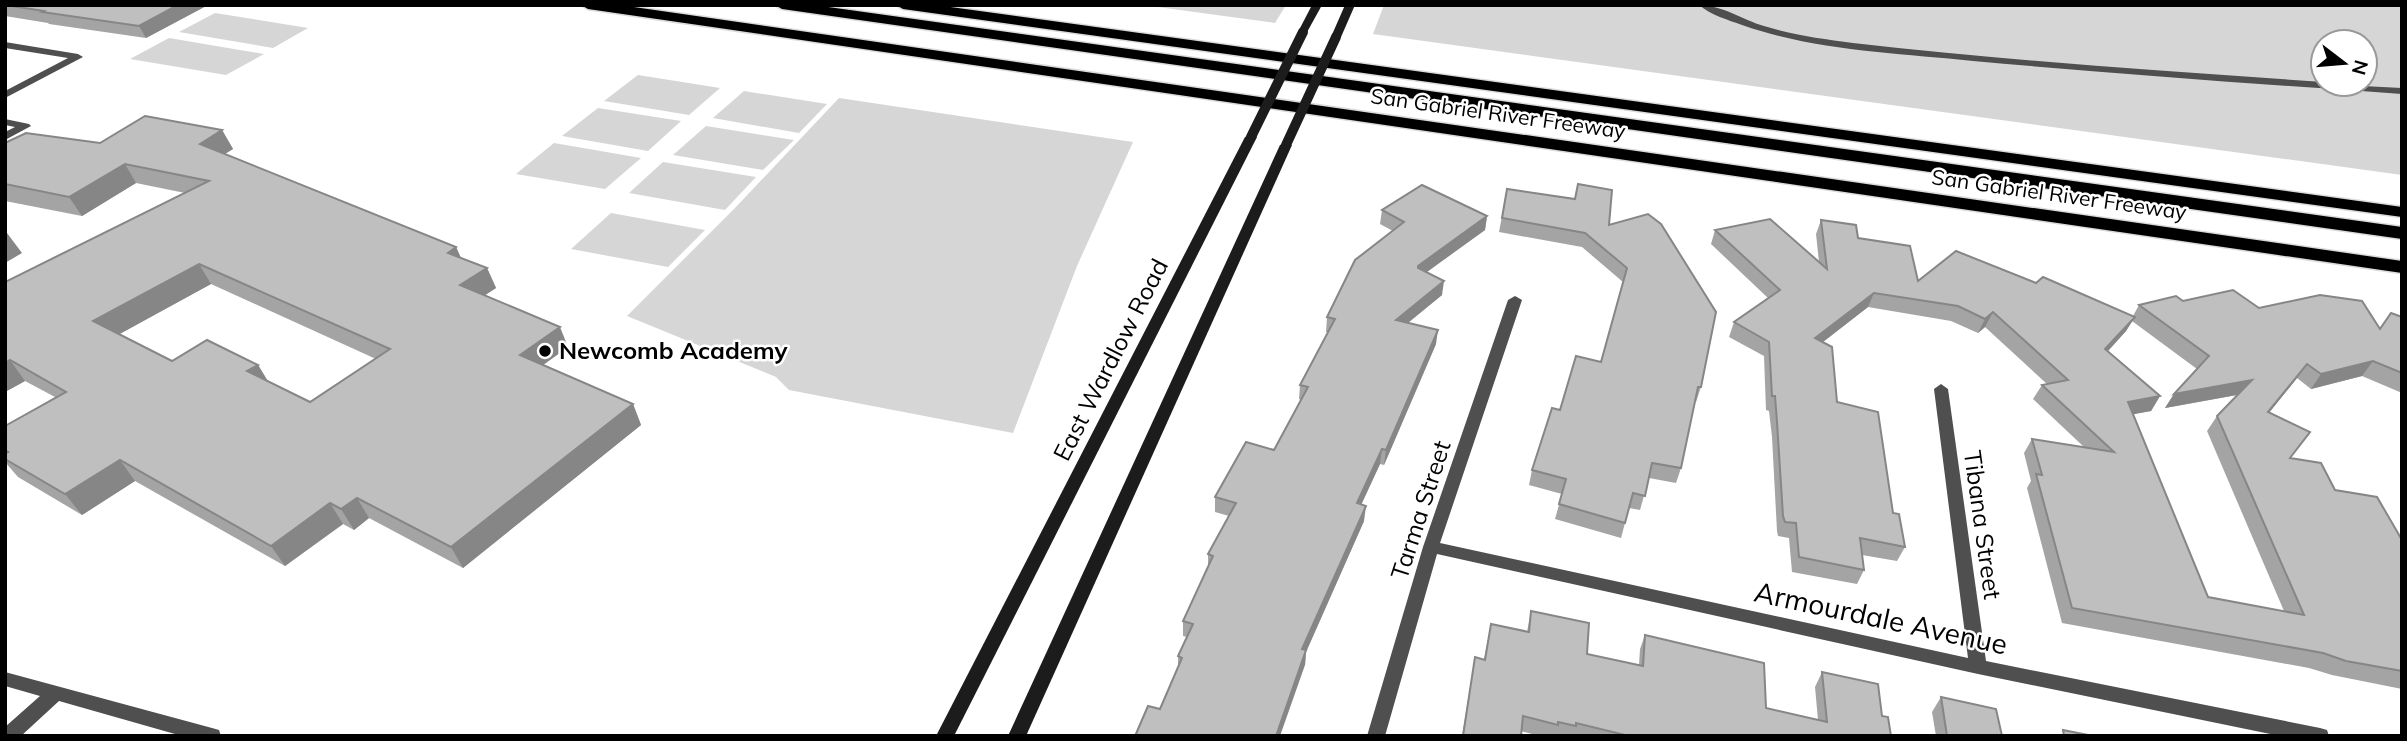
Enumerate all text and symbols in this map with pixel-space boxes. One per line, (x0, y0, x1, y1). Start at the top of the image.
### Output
north arrow (2309, 28, 2379, 98)
text: N (2347, 57, 2374, 78)
street label: San Gabriel River Freeway (1369, 82, 1627, 144)
street label: San Gabriel River Freeway (1930, 163, 2188, 225)
street label: East Wardlow Road (1046, 254, 1174, 466)
place label: Newcomb Academy (559, 335, 788, 365)
marker: Newcomb Academy (537, 343, 553, 359)
street label: Tarma Street (1384, 437, 1457, 583)
street label: Tibana Street (1958, 448, 2008, 601)
street label: Armourdale Avenue (1751, 574, 2011, 661)

